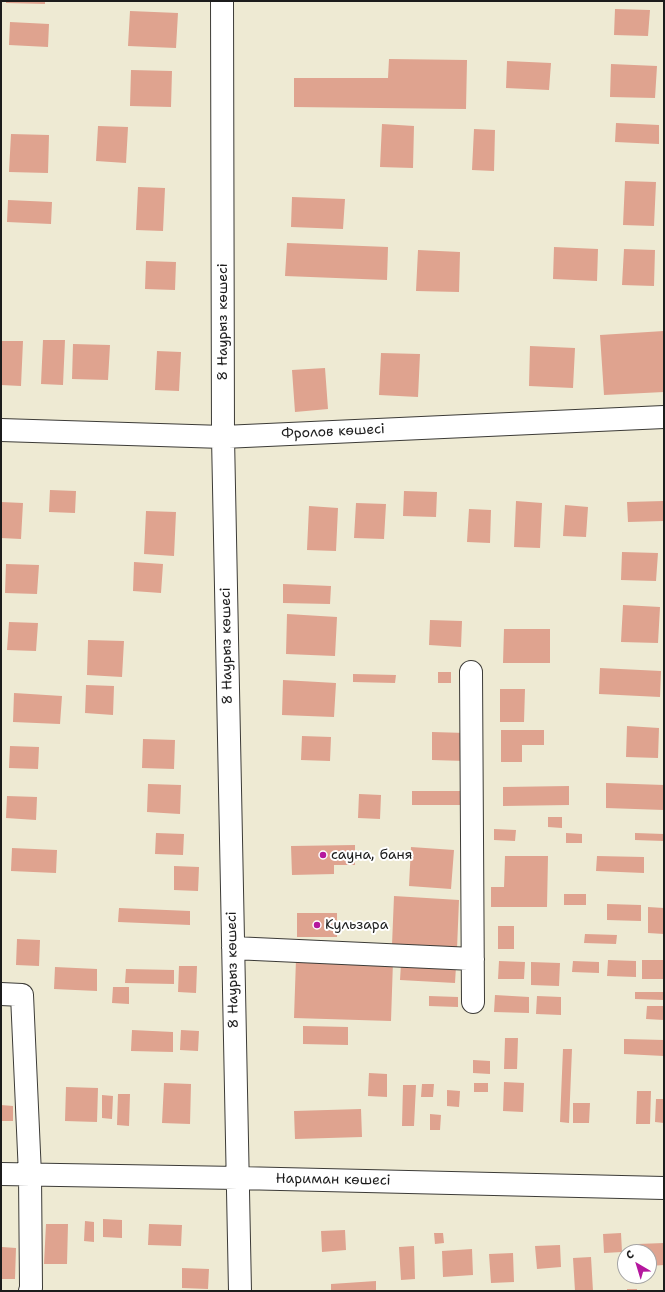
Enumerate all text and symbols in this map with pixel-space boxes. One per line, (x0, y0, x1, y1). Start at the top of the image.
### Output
street label: 8 Наурыз көшесі (215, 263, 231, 381)
street label: Фролов көшесі (281, 421, 385, 443)
street label: 8 Наурыз көшесі (218, 587, 236, 705)
place label: сауна, баня (331, 847, 413, 863)
marker: сауна, баня (318, 850, 328, 860)
street label: 8 Наурыз көшесі (224, 911, 242, 1029)
place label: Кульзара (325, 917, 388, 933)
marker: Кульзара (312, 920, 322, 930)
street label: Нариман көшесі (275, 1171, 391, 1189)
north arrow (617, 1244, 657, 1284)
text: С (623, 1247, 637, 1263)

